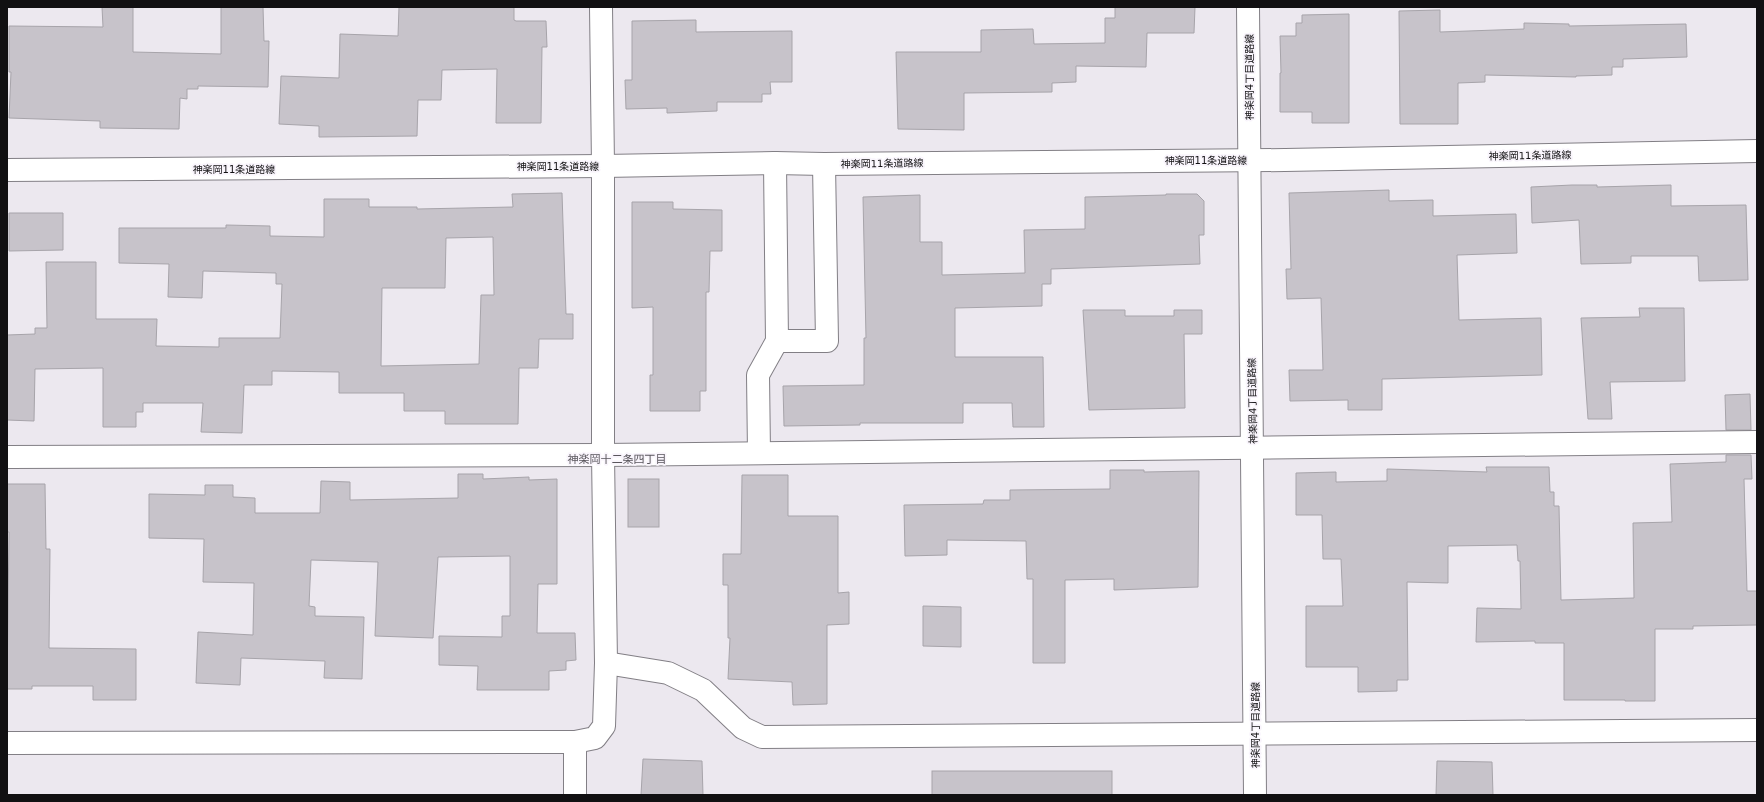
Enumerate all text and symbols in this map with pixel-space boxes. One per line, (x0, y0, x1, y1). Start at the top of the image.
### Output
street label: 神楽岡4丁目道路線 (1244, 34, 1255, 120)
street label: 神楽岡11条道路線 (1489, 149, 1571, 162)
street label: 神楽岡11条道路線 (1165, 155, 1247, 166)
street label: 神楽岡11条道路線 (841, 157, 923, 170)
street label: 神楽岡11条道路線 (517, 161, 599, 172)
street label: 神楽岡11条道路線 (193, 164, 275, 175)
street label: 神楽岡4丁目道路線 (1246, 358, 1259, 444)
district label: 神楽岡十二条四丁目 (568, 453, 667, 466)
street label: 神楽岡4丁目道路線 (1250, 682, 1261, 768)

